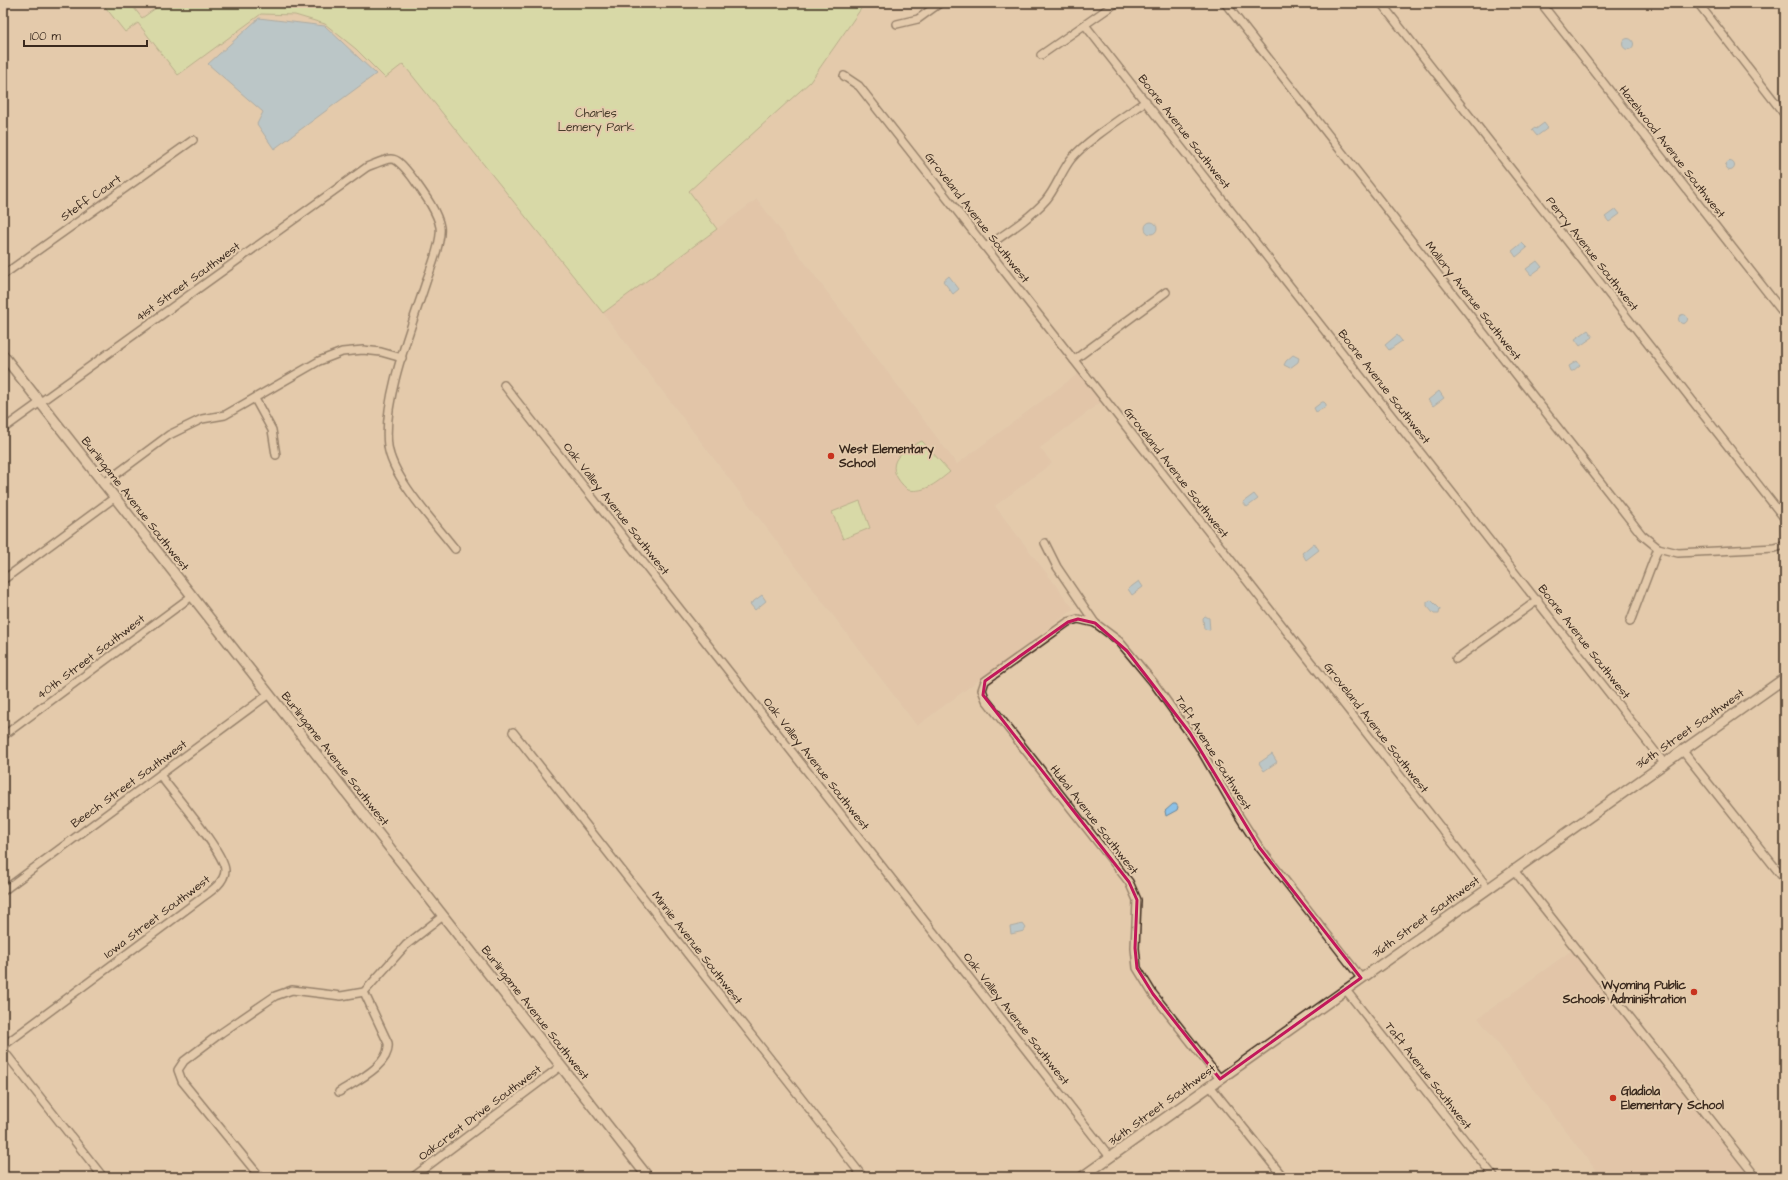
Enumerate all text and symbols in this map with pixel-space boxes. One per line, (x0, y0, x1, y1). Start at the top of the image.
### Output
scale bar (24, 22, 147, 48)
text: 100 m (30, 28, 61, 45)
street label: Boone Avenue Southwest (1134, 71, 1234, 193)
street label: Hazelwood Avenue Southwest (1615, 82, 1729, 222)
park label: Charles Lemery Park (558, 105, 635, 137)
street label: Groveland Avenue Southwest (921, 149, 1034, 287)
street label: Steff Court (57, 171, 125, 225)
street label: Perry Avenue Southwest (1541, 193, 1642, 316)
street label: 41st Street Southwest (132, 238, 244, 326)
street label: Mallory Avenue Southwest (1420, 238, 1525, 365)
street label: Boone Avenue Southwest (1334, 326, 1434, 448)
street label: Groveland Avenue Southwest (1120, 404, 1233, 542)
street label: Burlingame Avenue Southwest (76, 433, 193, 575)
street label: Oak Valley Avenue Southwest (558, 439, 673, 580)
place label: West Elementary School (838, 441, 934, 472)
marker: West Elementary School (826, 451, 836, 461)
street label: Boone Avenue Southwest (1534, 581, 1634, 703)
street label: 40th Street Southwest (33, 611, 149, 703)
street label: Groveland Avenue Southwest (1320, 659, 1433, 797)
street label: 36th Street Southwest (1632, 685, 1748, 773)
street label: Burlingame Avenue Southwest (276, 688, 393, 830)
street label: Taft Avenue Southwest (1171, 692, 1255, 814)
street label: Oak Valley Avenue Southwest (758, 694, 873, 835)
street label: Beech Street Southwest (67, 736, 191, 832)
street label: Hubal Avenue Southwest (1046, 762, 1142, 879)
street label: Iowa Street Southwest (100, 871, 214, 963)
street label: 36th Street Southwest (1369, 872, 1483, 962)
street label: Minnie Avenue Southwest (647, 888, 747, 1008)
street label: Burlingame Avenue Southwest (476, 942, 593, 1084)
street label: Oak Valley Avenue Southwest (958, 949, 1073, 1090)
place label: Wyoming Public Schools Administration (1562, 977, 1686, 1008)
marker: Wyoming Public Schools Administration (1689, 987, 1699, 997)
street label: Taft Avenue Southwest (1380, 1019, 1476, 1134)
street label: 36th Street Southwest (1105, 1060, 1219, 1150)
street label: Oakcrest Drive Southwest (415, 1061, 545, 1165)
place label: Gladiola Elementary School (1621, 1083, 1724, 1115)
marker: Gladiola Elementary School (1608, 1093, 1618, 1103)

